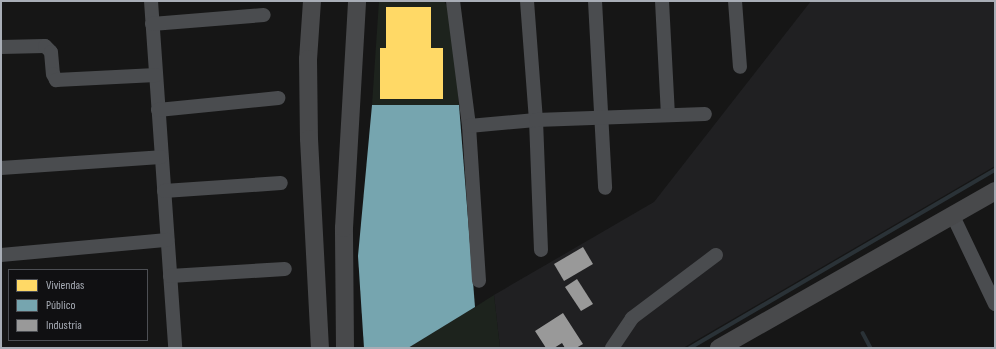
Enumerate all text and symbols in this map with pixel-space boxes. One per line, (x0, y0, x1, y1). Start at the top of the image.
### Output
legend (8, 269, 148, 341)
text: Viviendas (46, 278, 84, 293)
text: Público (46, 298, 76, 313)
text: Industria (46, 318, 82, 333)

